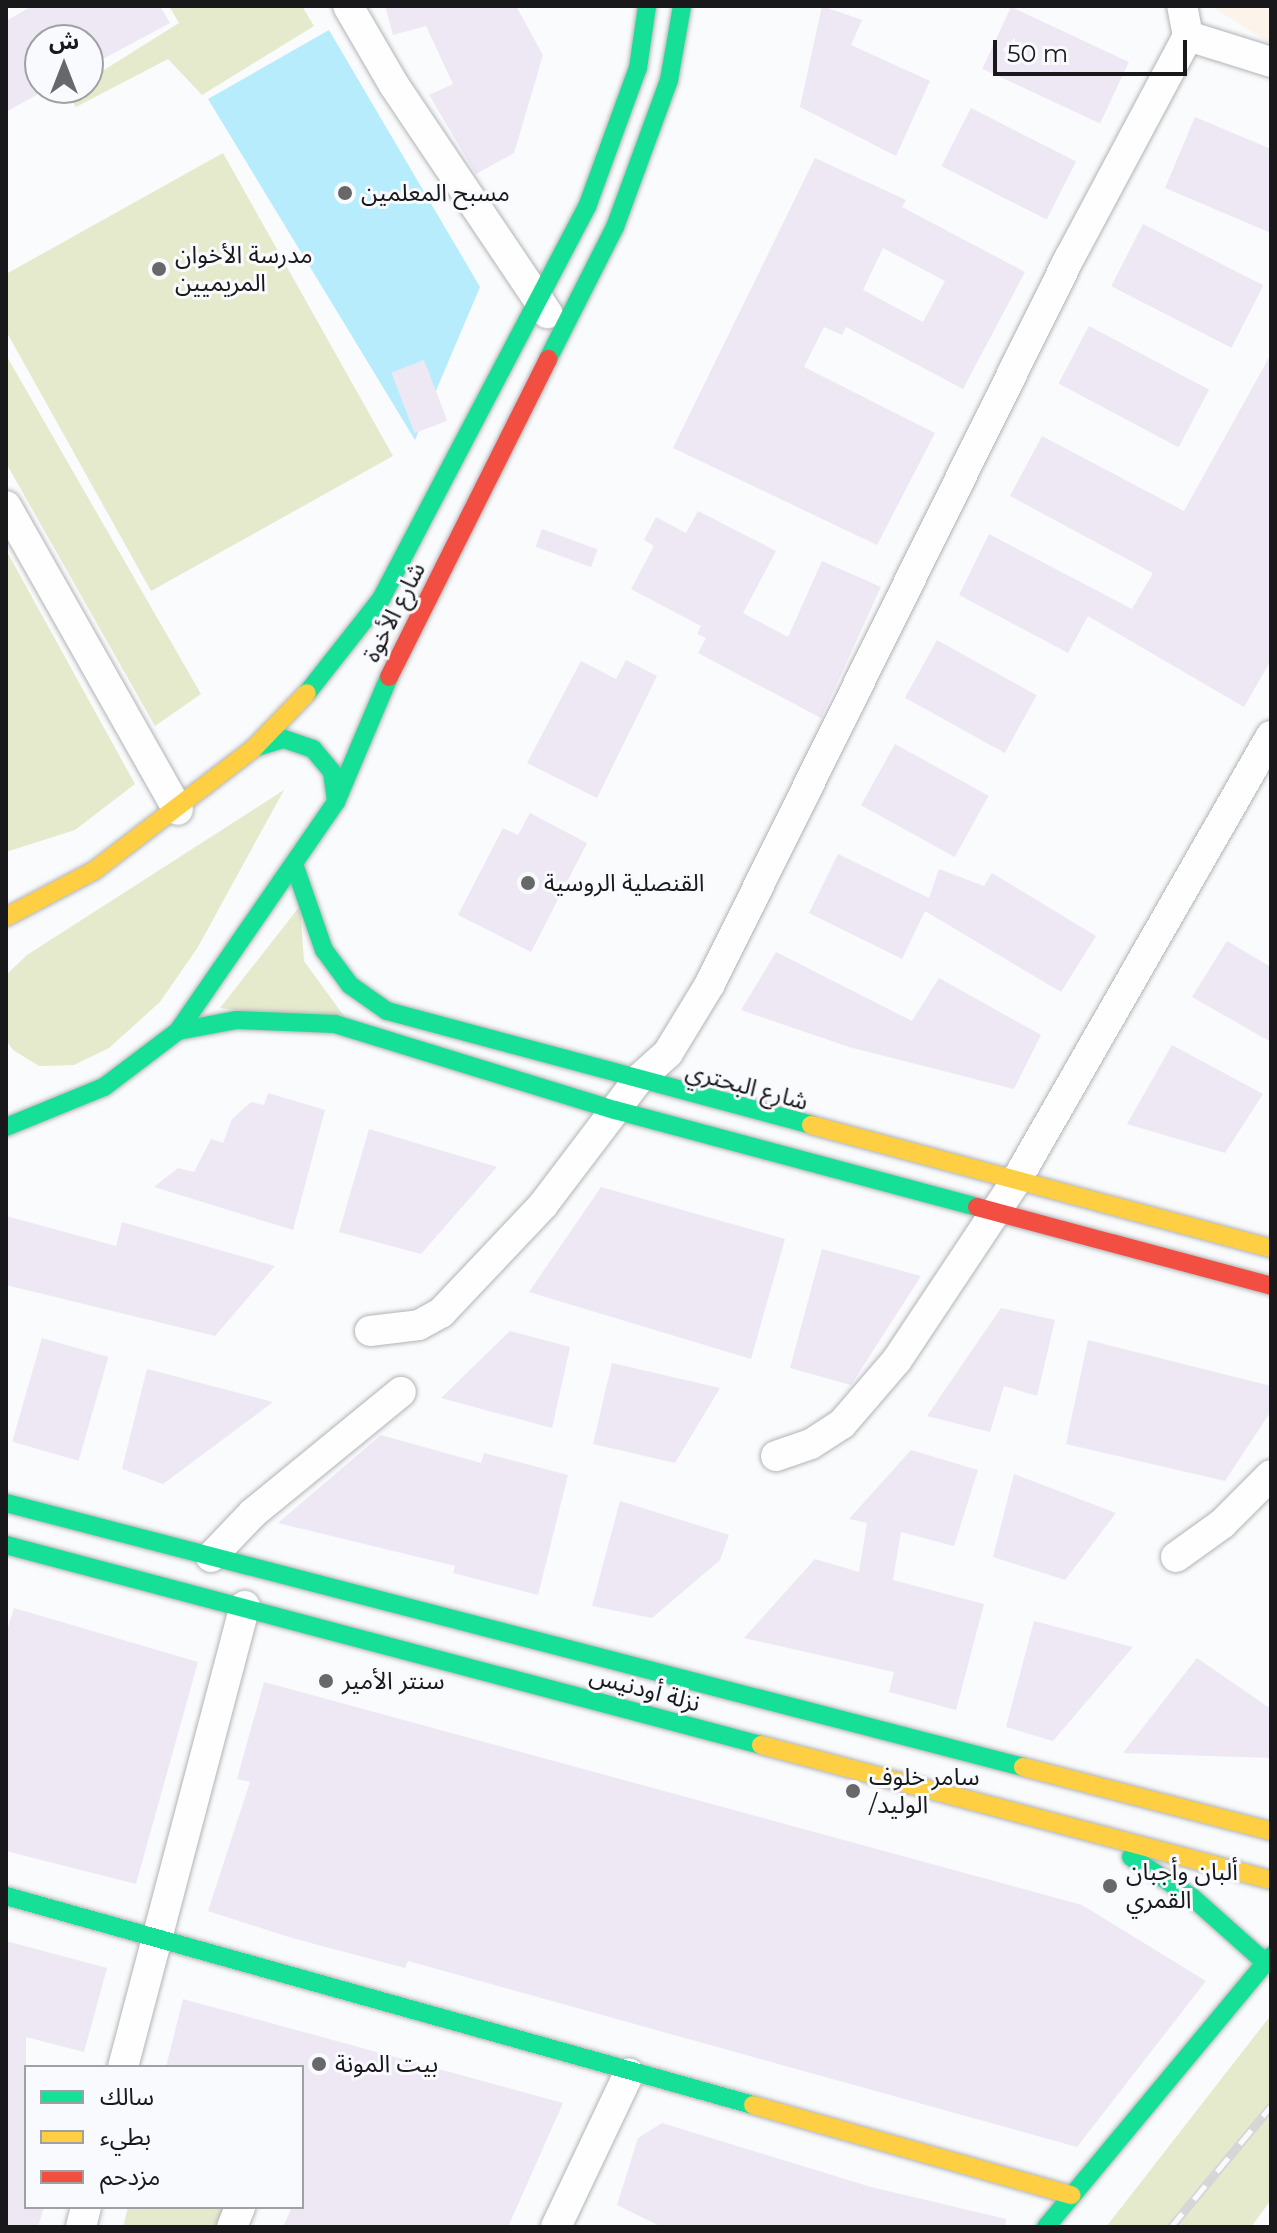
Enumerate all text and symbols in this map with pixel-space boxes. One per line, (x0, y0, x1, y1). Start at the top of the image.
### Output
north arrow (24, 24, 104, 104)
scale bar (997, 24, 1191, 74)
text: ش (49, 28, 79, 55)
text: 50 m (1007, 39, 1068, 68)
place label: مسبح المعلمين (361, 179, 510, 207)
marker: مسبح المعلمين (336, 184, 354, 202)
place label: مدرسة الأخوان المريميين (175, 241, 313, 297)
marker: مدرسة الأخوان المريميين (150, 260, 168, 278)
street label: شارع الأخوة (357, 557, 431, 667)
place label: القنصلية الروسية (544, 869, 705, 897)
marker: القنصلية الروسية (519, 874, 537, 892)
street label: شارع البحتري (683, 1056, 811, 1116)
street label: نزلة أودنيس (587, 1660, 703, 1718)
place label: سنتر الأمير (342, 1667, 445, 1695)
marker: سنتر الأمير (317, 1672, 335, 1690)
place label: سامر خلوف /الوليد (869, 1763, 979, 1819)
marker: سامر خلوف /الوليد (844, 1782, 862, 1800)
place label: ألبان وأجبان القمري (1126, 1858, 1238, 1914)
marker: ألبان وأجبان القمري (1101, 1877, 1119, 1895)
place label: بيت المونة (335, 2050, 438, 2078)
marker: بيت المونة (310, 2055, 328, 2073)
legend (24, 2065, 304, 2209)
text: سالك (100, 2082, 154, 2111)
text: بطيء (100, 2122, 151, 2151)
text: مزدحم (100, 2162, 160, 2191)

